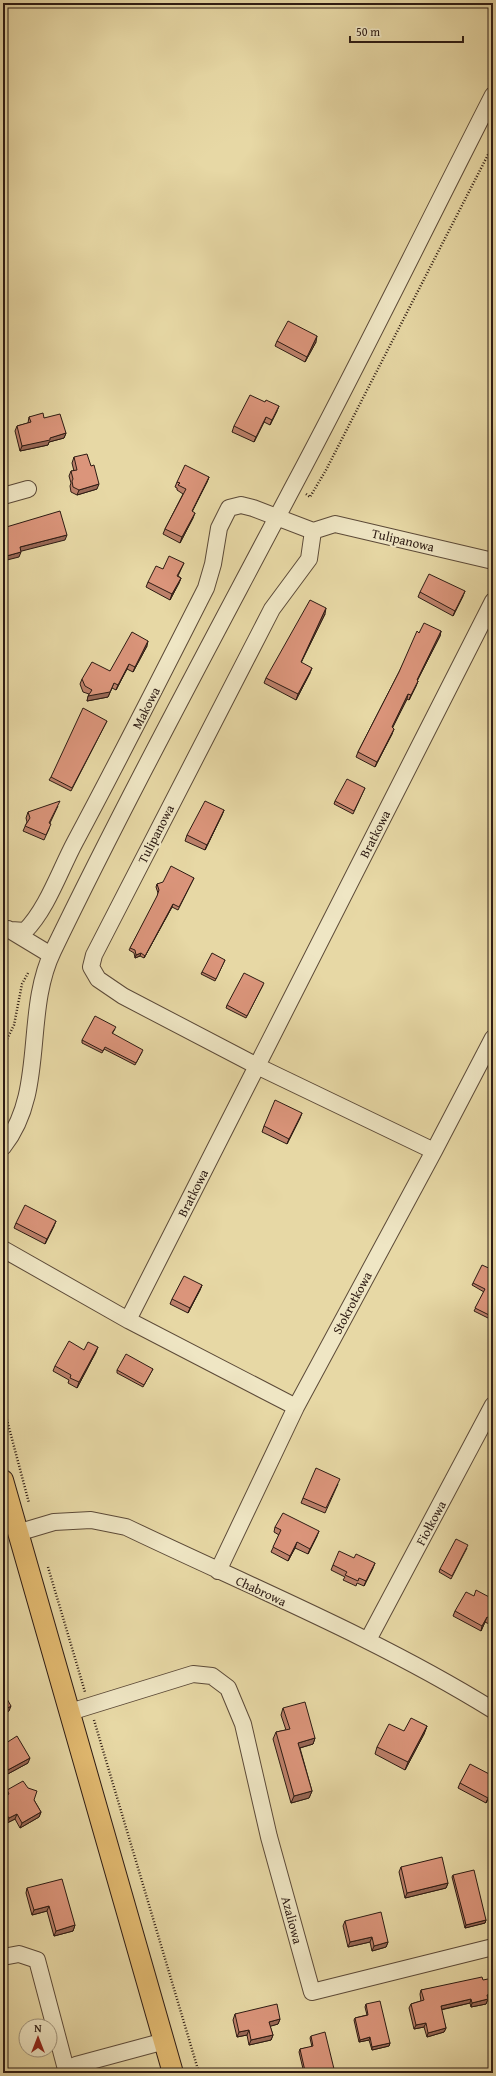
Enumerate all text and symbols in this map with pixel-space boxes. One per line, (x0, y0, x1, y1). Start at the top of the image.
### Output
scale bar (350, 18, 463, 44)
text: 50 m (356, 23, 380, 40)
street label: Tulipanowa (370, 524, 437, 557)
street label: Makowa (127, 683, 165, 732)
street label: Tulipanowa (133, 801, 179, 867)
street label: Bratkowa (355, 806, 395, 861)
street label: Bratkowa (173, 1165, 213, 1220)
street label: Stokrotkowa (328, 1268, 377, 1338)
street label: Fiołkowa (411, 1496, 451, 1549)
street label: Chabrowa (233, 1571, 290, 1611)
street label: Azaliowa (277, 1894, 308, 1947)
north arrow (18, 2018, 58, 2058)
text: N (34, 2020, 42, 2036)

